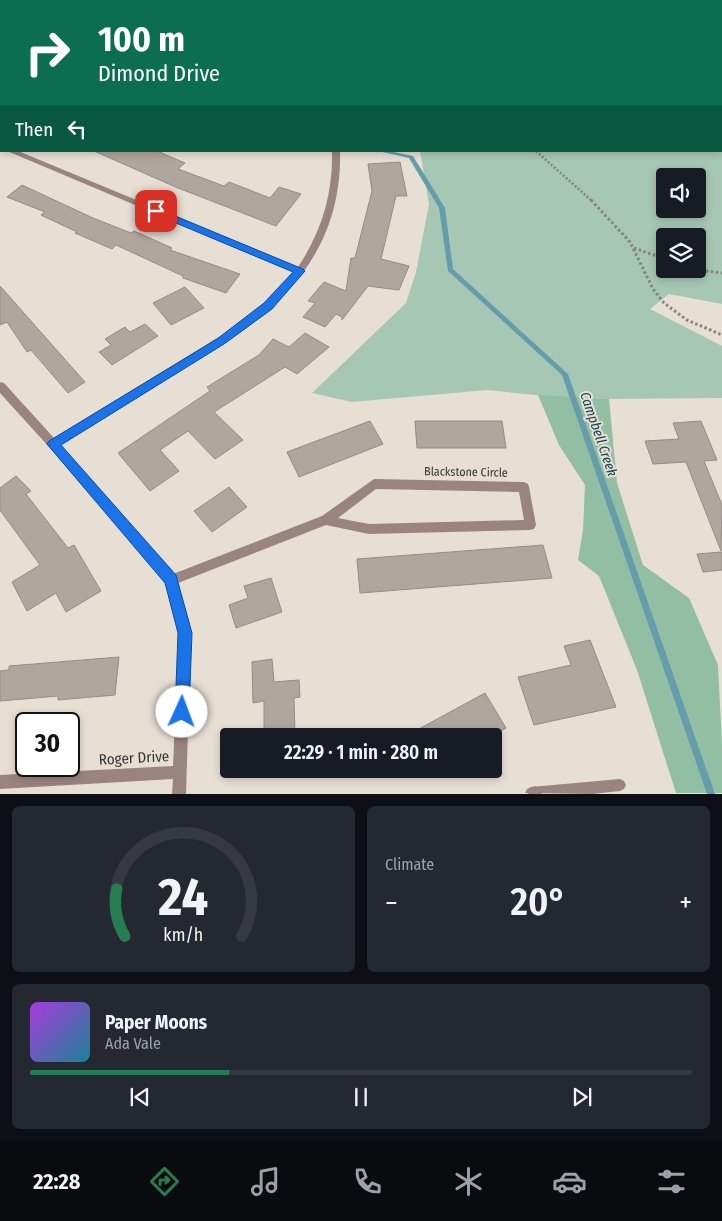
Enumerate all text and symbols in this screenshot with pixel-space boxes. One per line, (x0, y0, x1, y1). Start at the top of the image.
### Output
text: 100 m (98, 18, 185, 60)
icon: right (15, 20, 80, 85)
text: Dimond Drive (98, 60, 220, 87)
icon: left (63, 115, 91, 143)
text: Then (15, 118, 53, 141)
map controls (656, 168, 706, 278)
button: sound (656, 168, 706, 218)
pin (135, 190, 177, 232)
icon: arrive (142, 197, 170, 225)
button: layers (656, 228, 706, 278)
water label: Campbell Creek (576, 390, 621, 479)
street label: Blackstone Circle (424, 464, 508, 480)
position arrow (155, 685, 207, 737)
speed limit sign: 30 (15, 712, 80, 777)
text: 22:29 · 1 min · 280 m (284, 741, 438, 764)
street label: Roger Drive (98, 747, 170, 769)
text: Climate (385, 855, 434, 874)
text: 24 (158, 866, 208, 929)
text: 20° (511, 879, 566, 925)
text: − (385, 886, 398, 919)
text: + (679, 886, 692, 919)
text: km/h (164, 924, 203, 946)
text: Paper Moons (105, 1011, 207, 1034)
text: Ada Vale (105, 1034, 161, 1053)
icon: previous (126, 1083, 154, 1111)
icon: pause (347, 1083, 375, 1111)
icon: next (568, 1083, 596, 1111)
icon: directions (147, 1164, 182, 1199)
icon: music (248, 1164, 283, 1199)
icon: phone (350, 1164, 385, 1199)
icon: climate (451, 1164, 486, 1199)
icon: car (552, 1164, 587, 1199)
icon: filters (654, 1164, 689, 1199)
text: 22:28 (33, 1168, 80, 1195)

